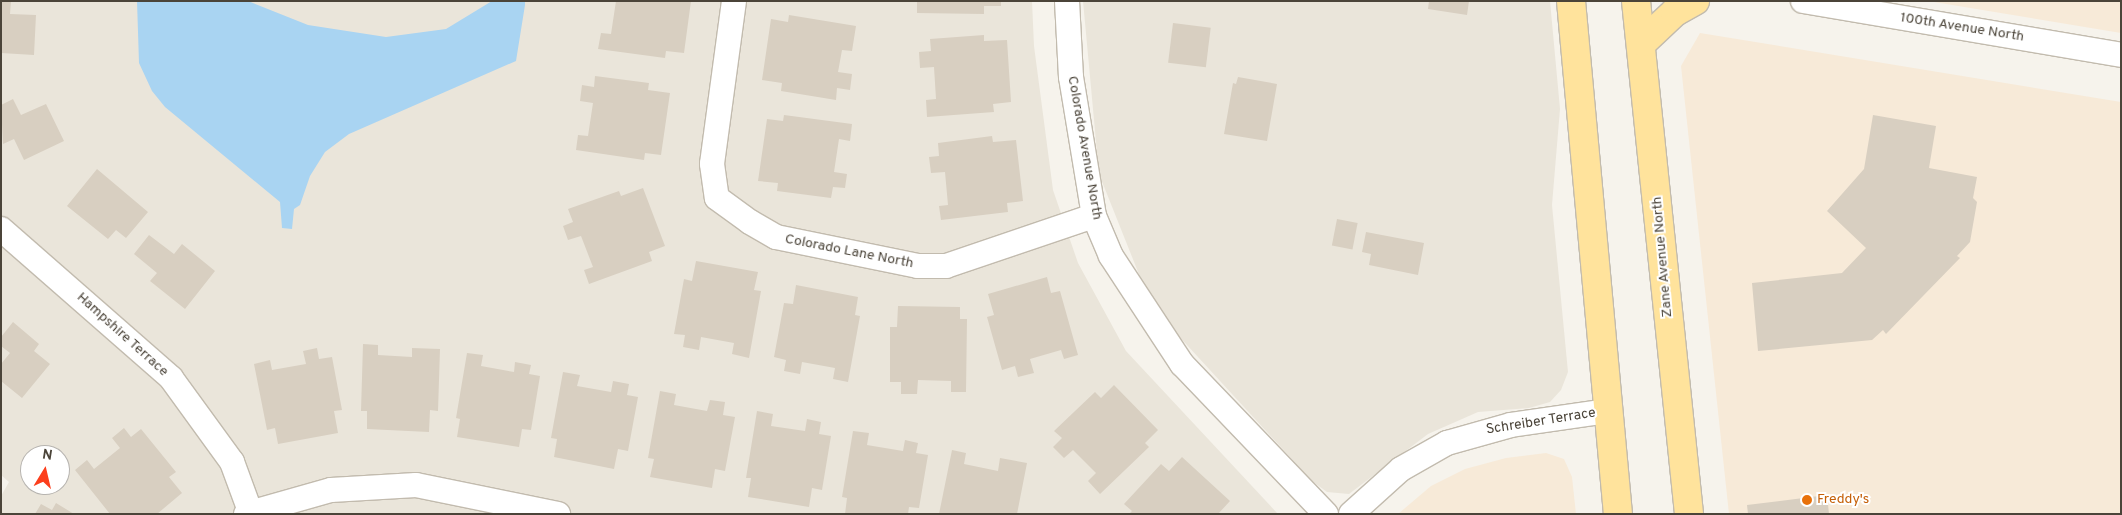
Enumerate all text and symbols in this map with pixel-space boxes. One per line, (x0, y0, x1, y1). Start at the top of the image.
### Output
street label: 100th Avenue North (1899, 10, 2025, 46)
street label: Colorado Avenue North (1063, 74, 1105, 222)
street label: Zane Avenue North (1649, 196, 1677, 318)
street label: Colorado Lane North (783, 231, 915, 273)
street label: Hampshire Terrace (73, 289, 171, 381)
street label: Schreiber Terrace (1485, 405, 1597, 439)
north arrow (20, 445, 70, 495)
text: N (41, 446, 54, 465)
place label: Freddy's (1817, 492, 1869, 508)
marker: Freddy's (1801, 494, 1813, 506)

